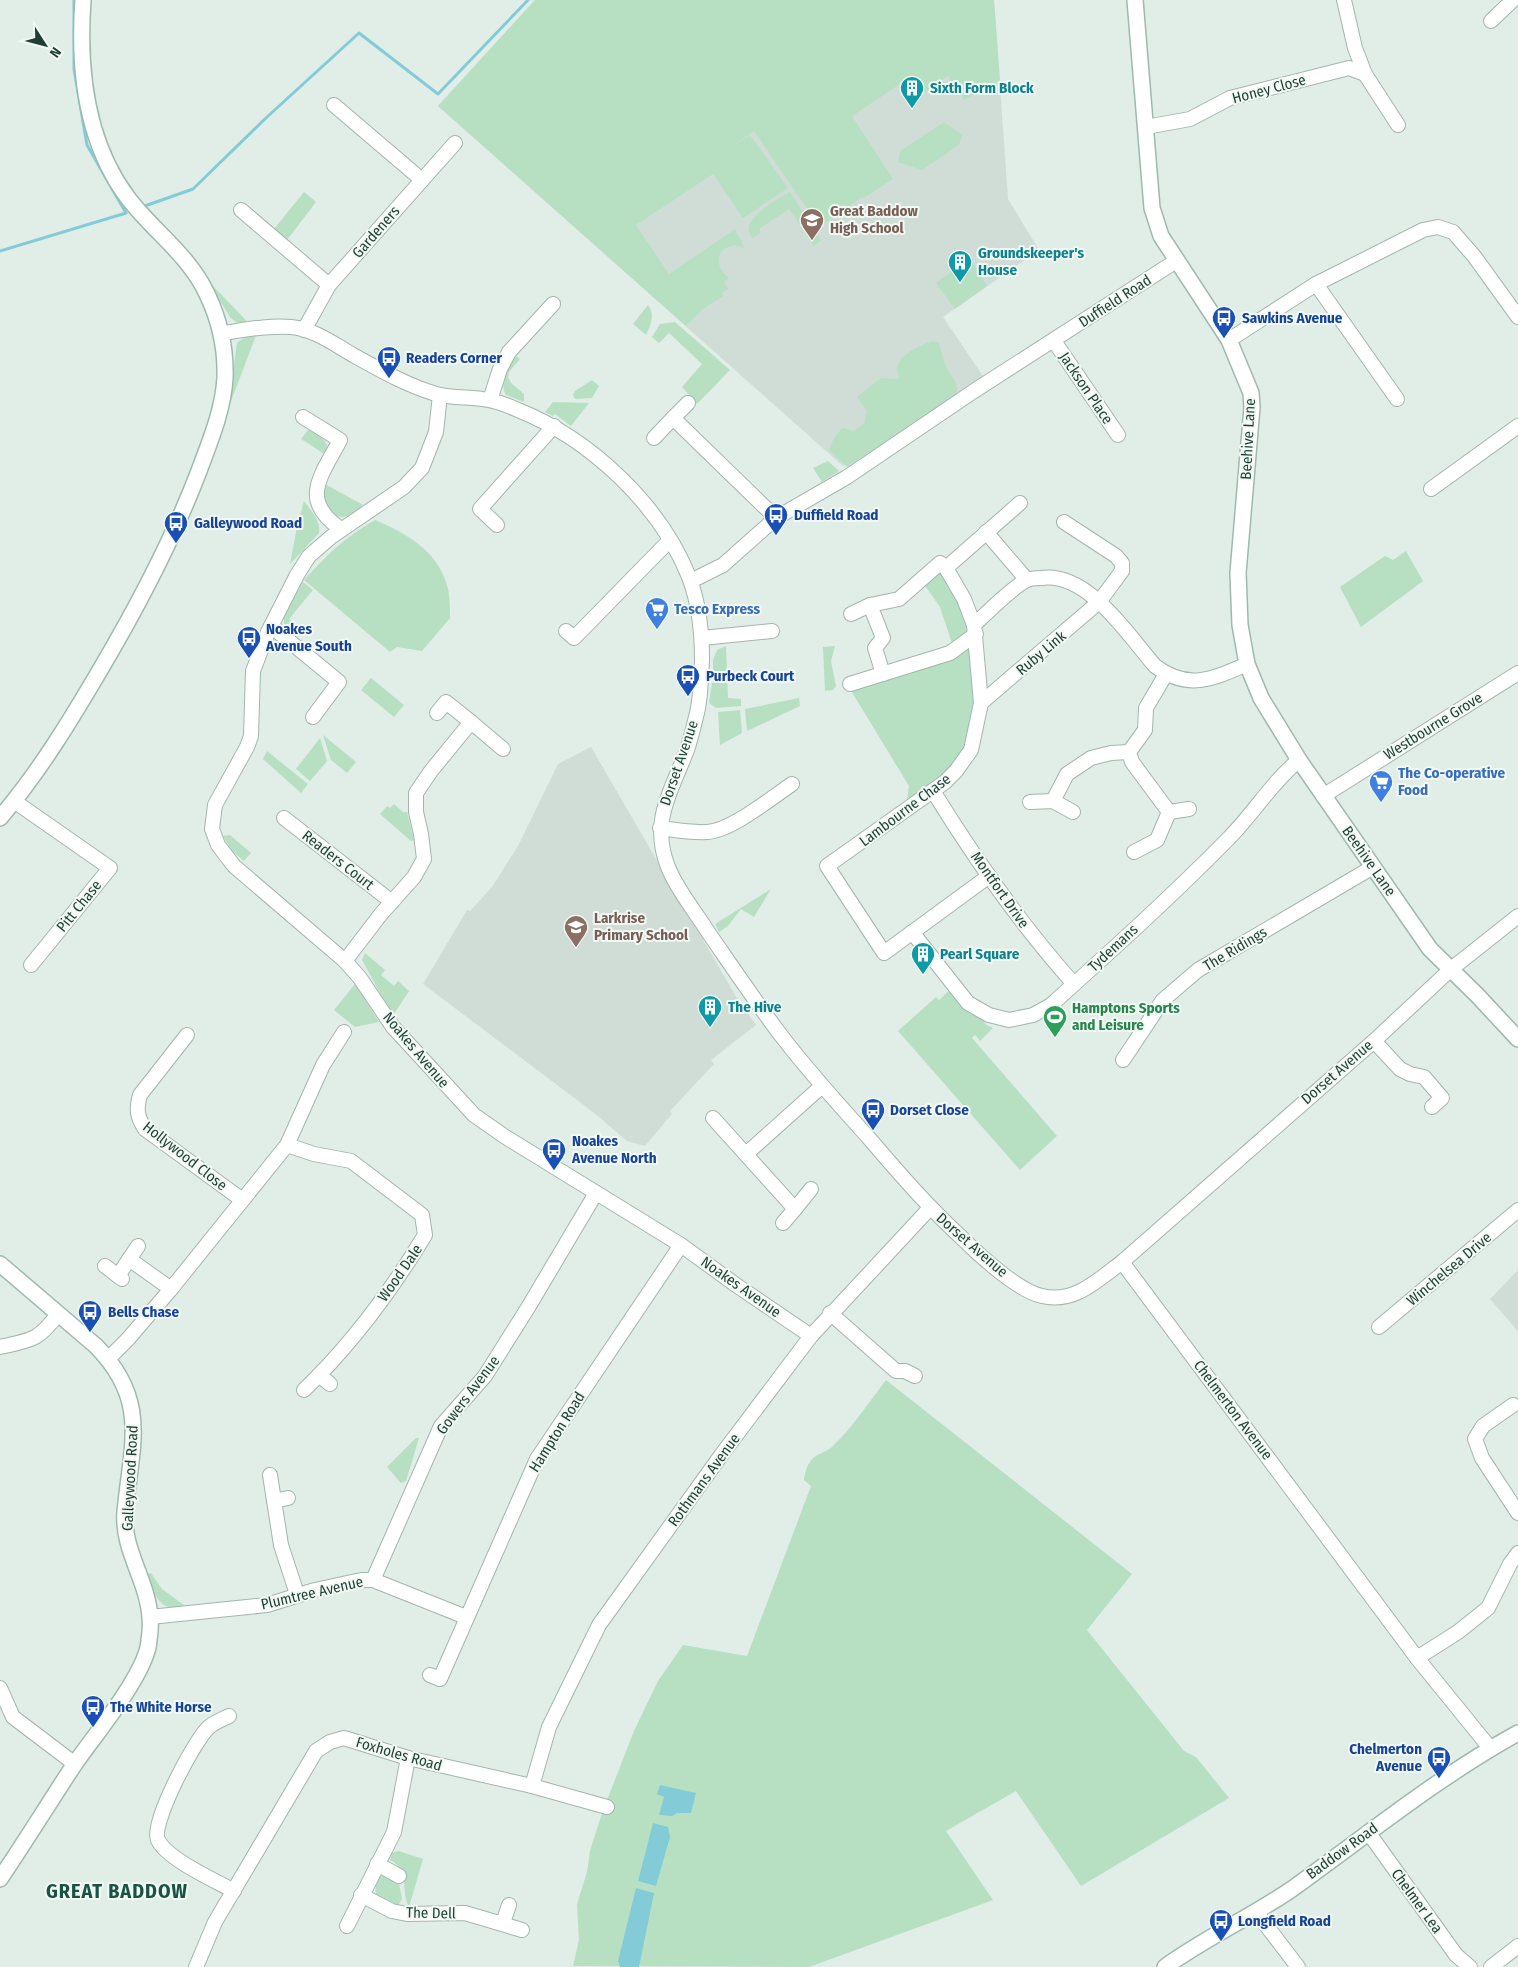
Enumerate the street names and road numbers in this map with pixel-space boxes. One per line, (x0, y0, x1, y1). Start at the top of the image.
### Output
street label: Honey Close (1230, 71, 1308, 107)
street label: Gardeners (349, 202, 403, 262)
street label: Duffield Road (1075, 271, 1155, 331)
street label: Jackson Place (1055, 349, 1117, 427)
street label: Beehive Lane (1237, 398, 1259, 480)
street label: Ruby Link (1012, 627, 1070, 679)
street label: Westbourne Grove (1380, 688, 1486, 764)
street label: Dorset Avenue (656, 718, 702, 808)
street label: Lambourne Chase (856, 770, 954, 850)
street label: Beehive Lane (1338, 822, 1400, 900)
street label: Readers Court (299, 826, 378, 894)
street label: Montfort Drive (967, 848, 1033, 932)
street label: Pitt Chase (53, 876, 105, 936)
street label: Tydemans (1084, 920, 1142, 976)
street label: The Ridings (1200, 923, 1270, 975)
street label: Noakes Avenue (379, 1008, 453, 1092)
street label: Dorset Avenue (1298, 1036, 1376, 1108)
street label: Hollywood Close (139, 1118, 231, 1194)
street label: Dorset Avenue (933, 1209, 1011, 1281)
street label: Winchelsea Drive (1403, 1228, 1495, 1310)
street label: Wood Dale (374, 1241, 426, 1305)
street label: Noakes Avenue (698, 1253, 784, 1321)
street label: Gowers Avenue (433, 1352, 503, 1438)
street label: Chelmerton Avenue (1190, 1357, 1276, 1463)
street label: Hampton Road (525, 1389, 589, 1475)
street label: Galleywood Road (118, 1425, 142, 1531)
street label: Rothmans Avenue (664, 1430, 744, 1530)
street label: Plumtree Avenue (259, 1573, 365, 1613)
street label: Foxholes Road (354, 1733, 444, 1775)
street label: Baddow Road (1303, 1819, 1381, 1883)
street label: Chelmer Lea (1388, 1865, 1446, 1937)
street label: The Dell (406, 1904, 456, 1922)

